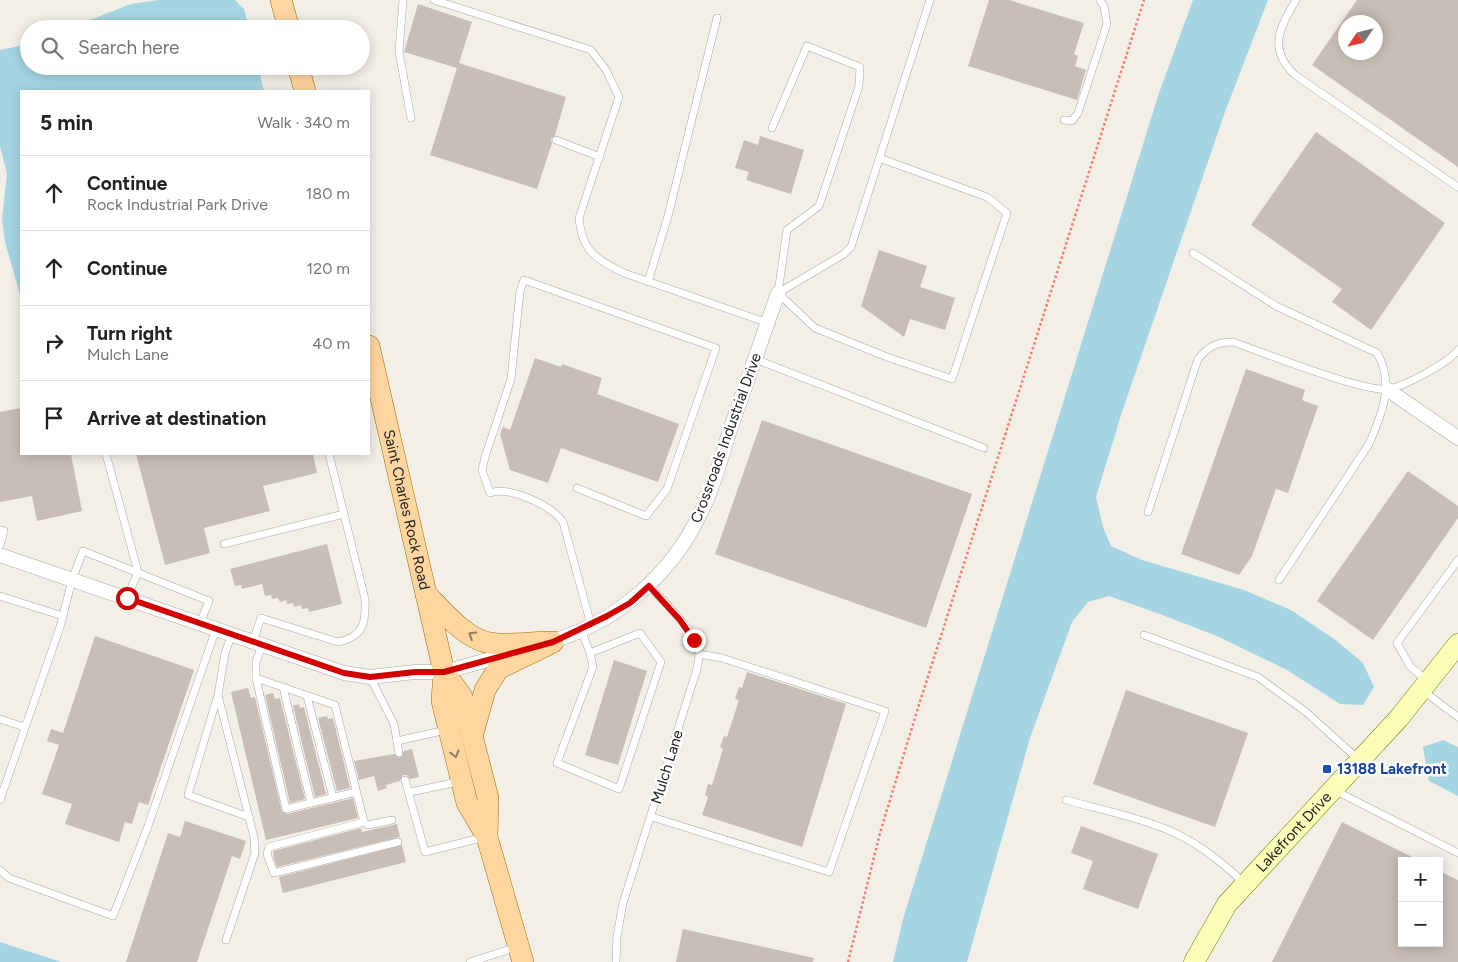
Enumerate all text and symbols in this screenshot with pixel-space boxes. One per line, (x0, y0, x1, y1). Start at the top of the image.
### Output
north arrow (1338, 15, 1383, 60)
search box (20, 20, 370, 75)
icon: search (38, 34, 66, 62)
text: Search here (78, 36, 180, 59)
text: 5 min (40, 110, 93, 135)
text: Walk · 340 m (257, 113, 350, 132)
text: Continue (87, 172, 167, 195)
icon: ahead (40, 179, 68, 207)
text: 180 m (306, 184, 350, 203)
text: Rock Industrial Park Drive (87, 195, 268, 214)
icon: ahead (40, 254, 68, 282)
text: Continue (87, 257, 167, 280)
text: 120 m (307, 259, 350, 278)
text: Turn right (87, 322, 173, 345)
icon: right (40, 329, 68, 357)
text: 40 m (312, 334, 350, 353)
text: Mulch Lane (87, 345, 169, 364)
street label: Crossroads Industrial Drive (687, 351, 765, 525)
icon: arrive (40, 404, 68, 432)
text: Arrive at destination (87, 407, 266, 430)
street label: Saint Charles Rock Road (380, 428, 434, 592)
route start (116, 587, 139, 610)
route end (683, 629, 706, 652)
one-way arrow (468, 631, 477, 641)
street label: Mulch Lane (647, 728, 687, 806)
one-way arrow (449, 749, 460, 758)
place label: 13188 Lakefront (1337, 760, 1447, 778)
marker: 13188 Lakefront (1321, 763, 1333, 775)
street label: Lakefront Drive (1252, 788, 1335, 876)
map controls (1398, 857, 1443, 947)
button: + (1398, 857, 1443, 902)
button: − (1398, 902, 1443, 947)

